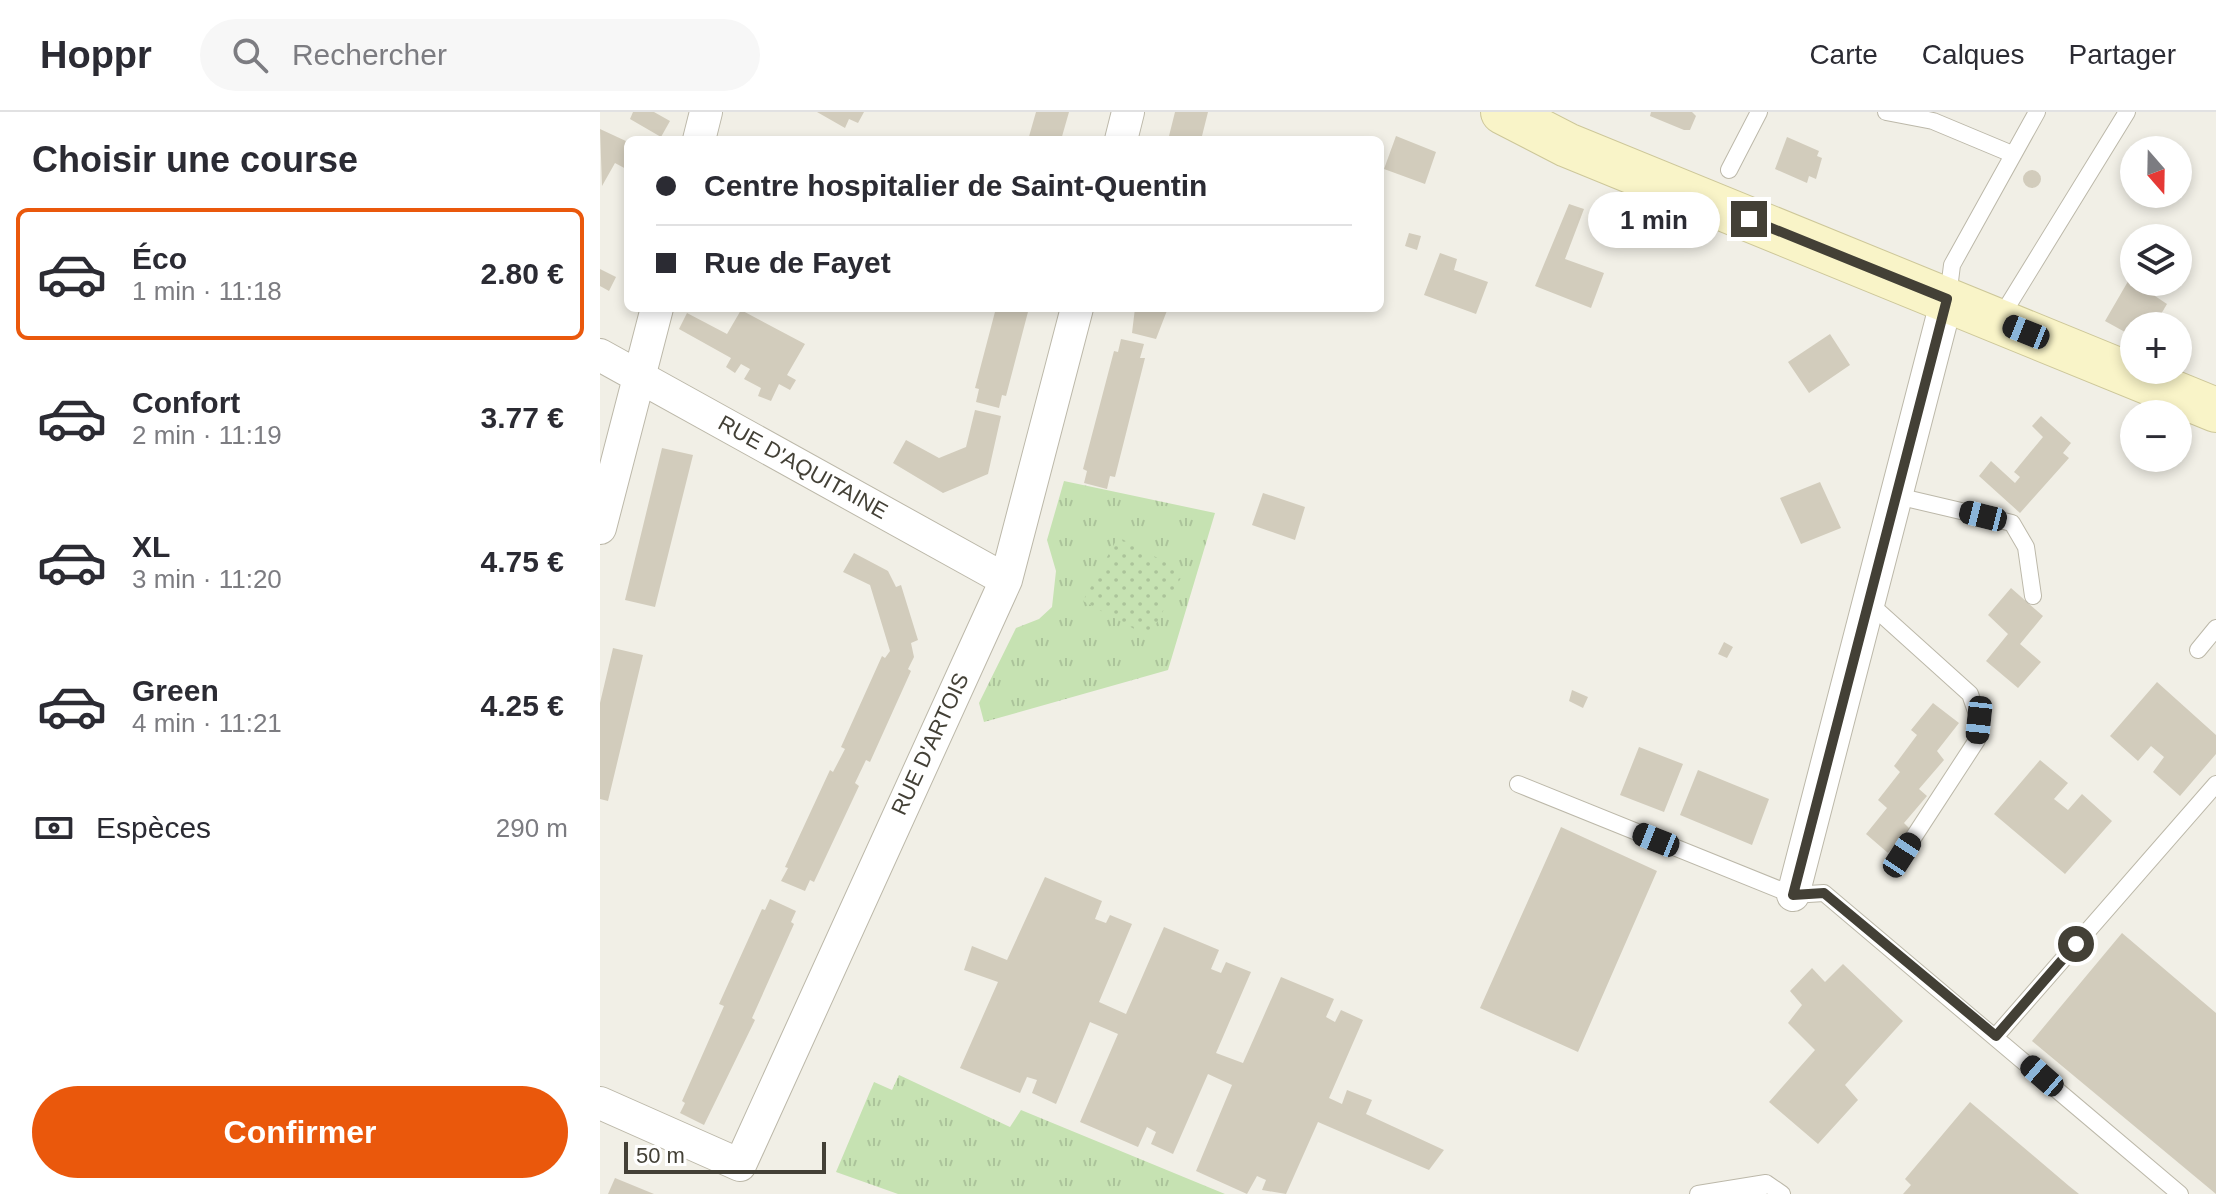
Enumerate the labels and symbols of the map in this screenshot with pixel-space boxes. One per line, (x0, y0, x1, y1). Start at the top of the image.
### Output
north arrow (2120, 136, 2192, 208)
callout: 1 min (1589, 191, 1721, 247)
route end (1731, 201, 1767, 237)
car (1999, 312, 2053, 352)
street label: RUE D'AQUITAINE (714, 410, 892, 524)
car (1957, 499, 2009, 533)
street label: RUE D'ARTOIS (886, 669, 974, 819)
car (1965, 695, 1993, 745)
car (1629, 820, 1683, 860)
car (1879, 828, 1925, 882)
route start (2058, 926, 2094, 962)
car (2016, 1051, 2068, 1101)
scale bar (624, 1138, 826, 1174)

